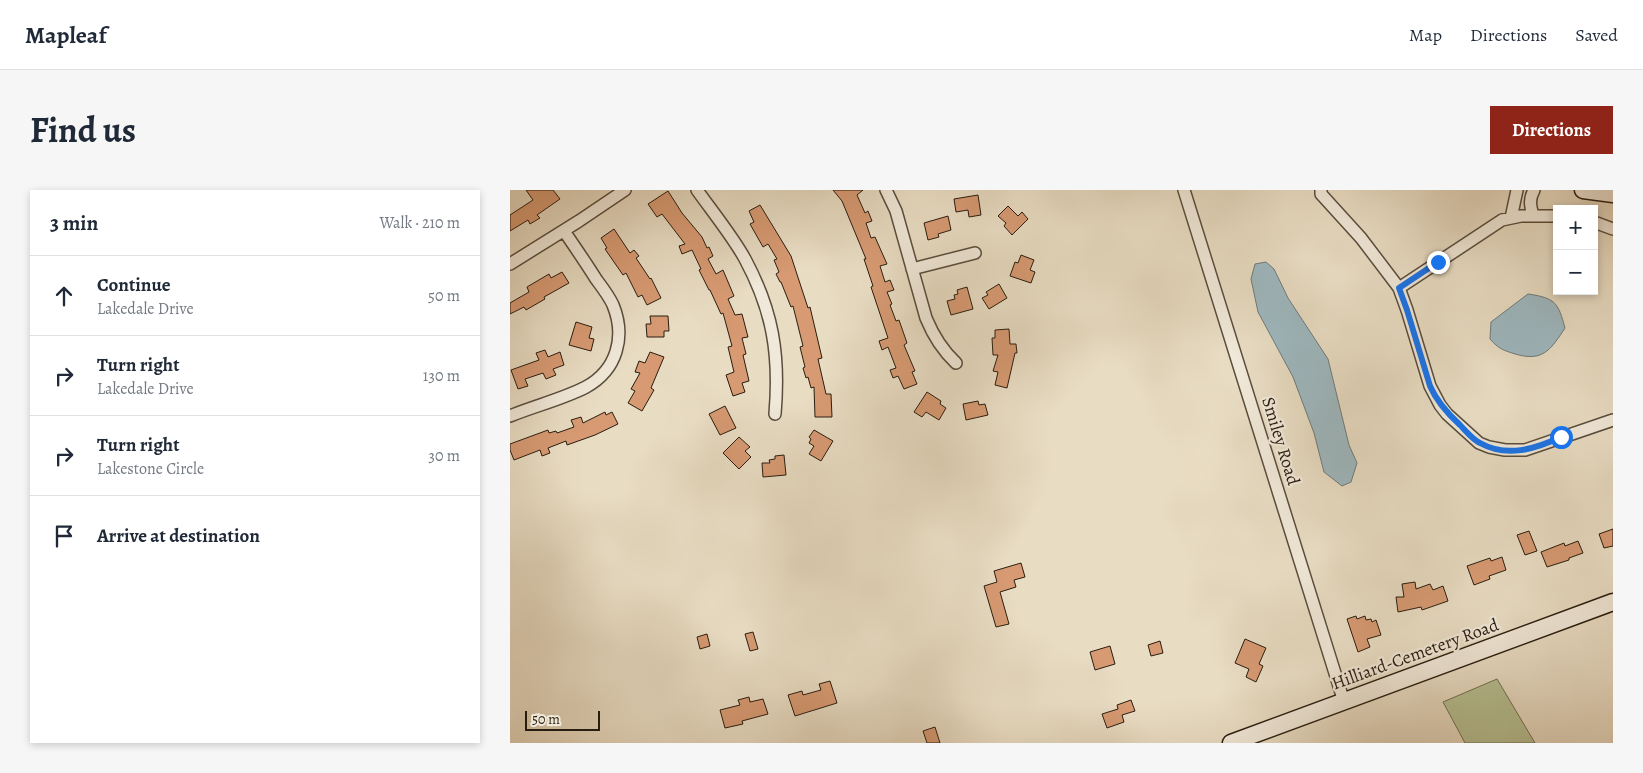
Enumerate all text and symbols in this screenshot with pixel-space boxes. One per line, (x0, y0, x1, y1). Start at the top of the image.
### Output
text: Mapleaf (25, 19, 107, 51)
text: Map (1409, 23, 1442, 47)
text: Directions (1470, 23, 1547, 47)
text: Saved (1575, 23, 1618, 47)
text: Find us (30, 106, 136, 154)
button: Directions (1490, 106, 1613, 154)
map controls (1553, 205, 1598, 295)
button: + (1553, 205, 1598, 250)
text: 3 min (50, 209, 98, 237)
text: Walk · 210 m (379, 212, 460, 234)
button: − (1553, 250, 1598, 295)
route end (1427, 251, 1450, 274)
text: Continue (97, 272, 171, 298)
icon: ahead (50, 282, 78, 310)
text: 50 m (428, 285, 460, 307)
text: Lakedale Drive (97, 298, 194, 320)
text: Turn right (97, 352, 179, 378)
icon: right (50, 362, 78, 390)
text: 130 m (423, 365, 460, 387)
text: Lakedale Drive (97, 378, 194, 400)
street label: Smiley Road (1256, 394, 1306, 488)
route start (1550, 426, 1573, 449)
text: Turn right (97, 432, 179, 458)
icon: right (50, 442, 78, 470)
text: 30 m (428, 445, 460, 467)
text: Lakestone Circle (97, 458, 204, 480)
icon: arrive (50, 522, 78, 550)
text: Arrive at destination (97, 523, 260, 549)
street label: Hilliard-Cemetery Road (1328, 612, 1502, 695)
scale bar (525, 708, 600, 731)
text: 50 m (532, 710, 560, 729)

